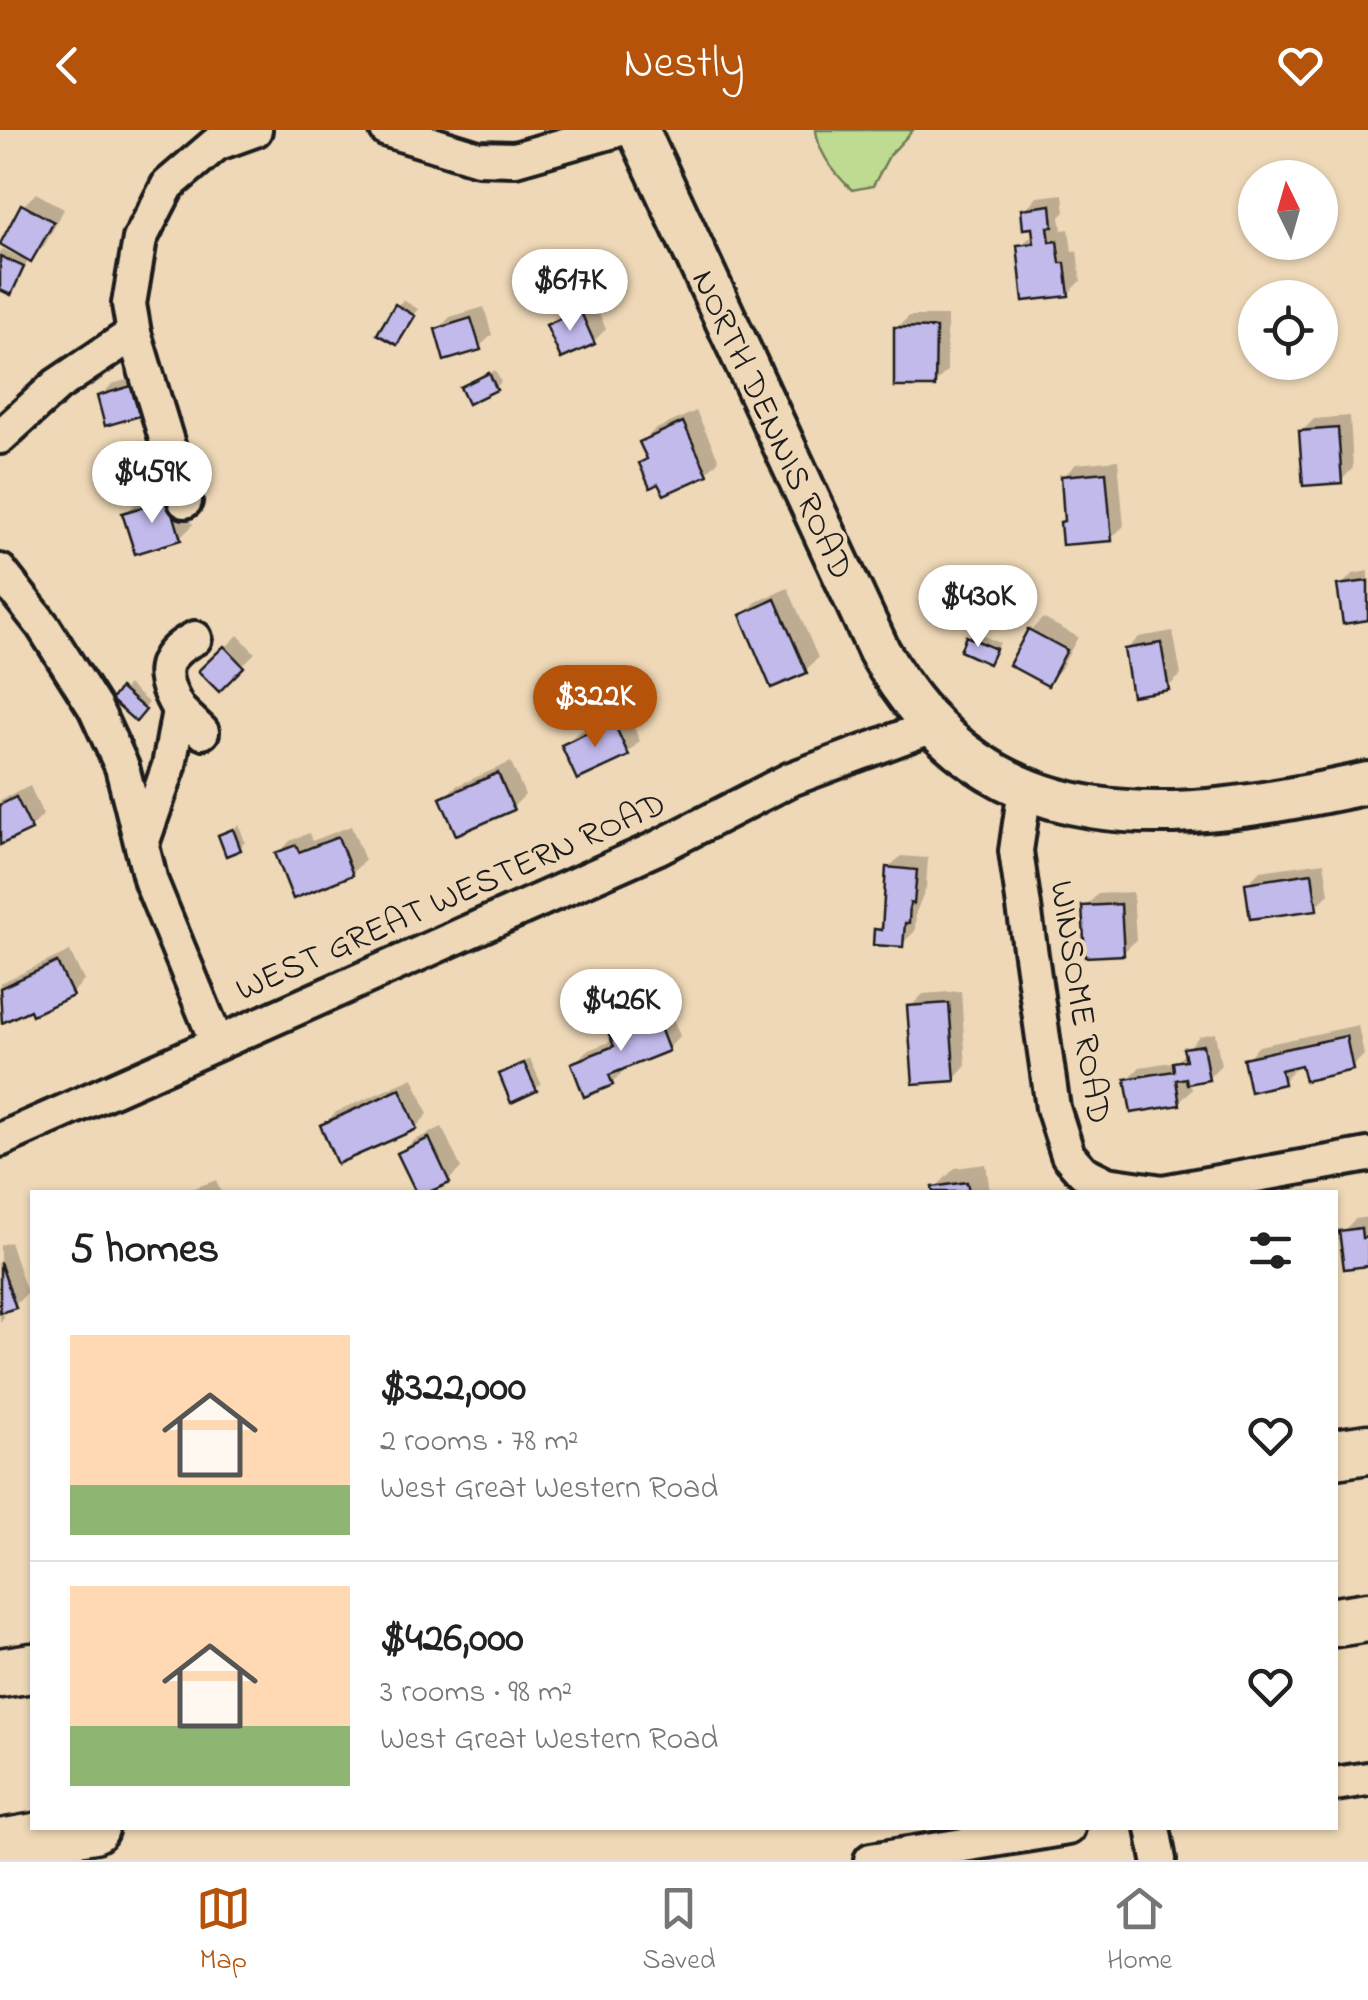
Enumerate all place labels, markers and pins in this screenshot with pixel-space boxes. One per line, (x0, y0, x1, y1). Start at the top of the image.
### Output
pin: $617K (500, 249, 640, 334)
pin: $459K (82, 441, 222, 526)
pin: $430K (908, 565, 1048, 650)
pin: $322K (525, 665, 665, 750)
pin: $426K (551, 969, 691, 1054)

